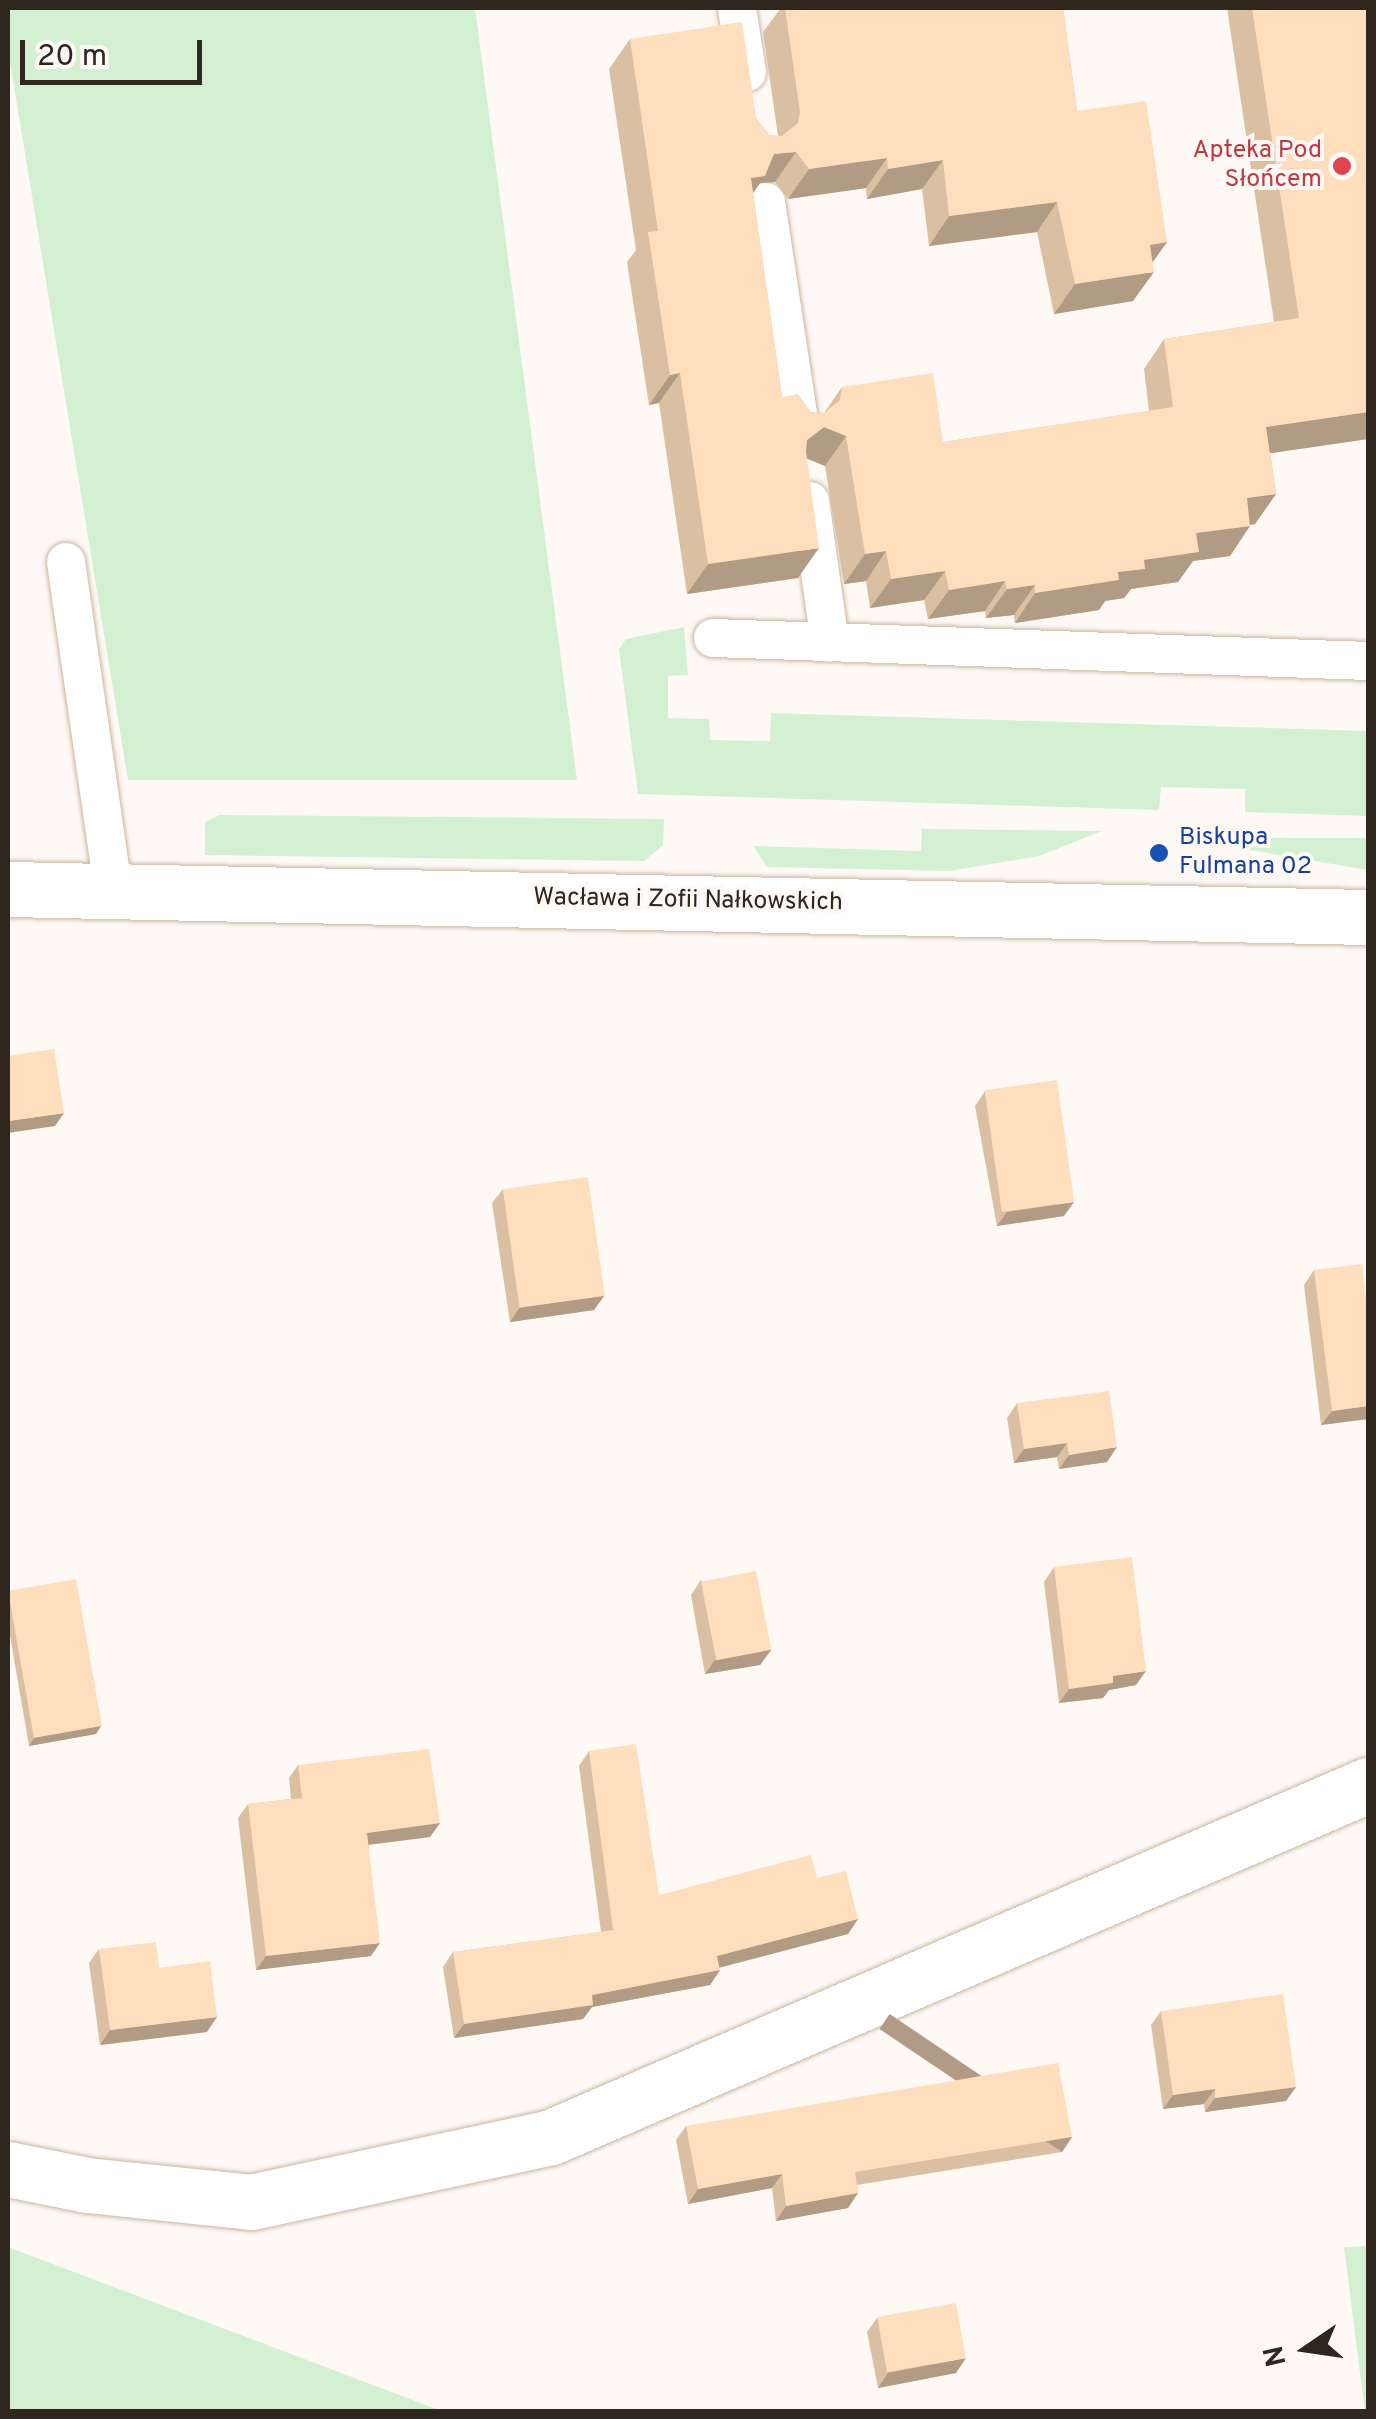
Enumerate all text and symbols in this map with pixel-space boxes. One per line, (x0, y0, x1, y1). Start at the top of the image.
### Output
scale bar (25, 20, 208, 82)
text: 20 m (37, 39, 107, 76)
place label: Apteka Pod Słońcem (1193, 137, 1322, 196)
marker: Apteka Pod Słońcem (1331, 155, 1353, 177)
place label: Biskupa Fulmana 02 (1179, 824, 1312, 883)
marker: Biskupa Fulmana 02 (1148, 842, 1170, 864)
street label: Wacława i Zofii Nałkowskich (533, 883, 843, 919)
north arrow (1256, 2299, 1356, 2399)
text: N (1257, 2342, 1297, 2370)

